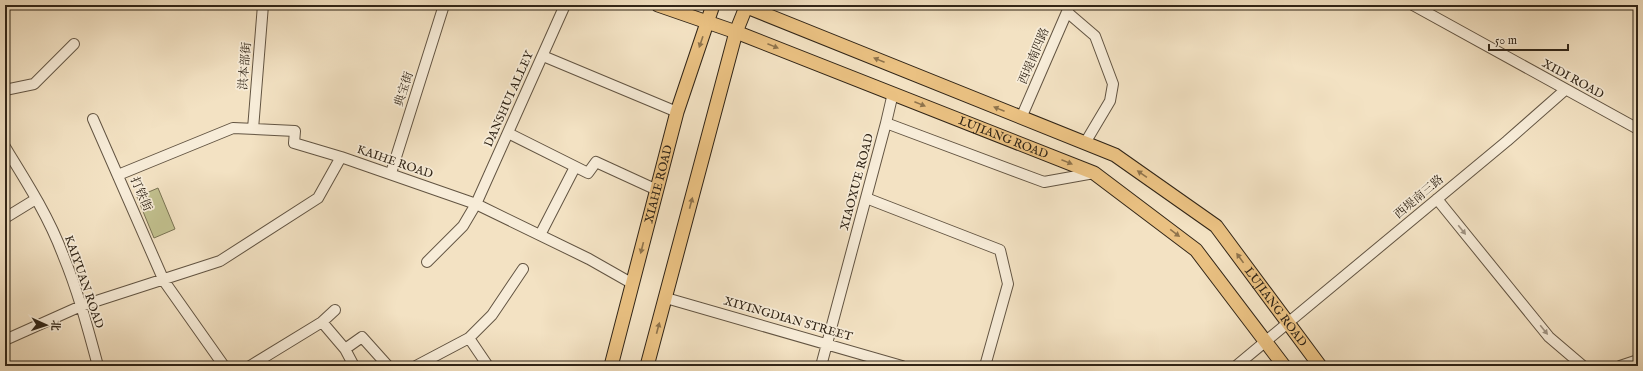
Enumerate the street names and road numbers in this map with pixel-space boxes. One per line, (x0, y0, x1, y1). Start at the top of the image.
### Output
street label: 西堤南四路 (1015, 25, 1053, 87)
street label: 洪本部街 (235, 40, 255, 91)
street label: DANSHUI ALLEY (481, 48, 537, 149)
street label: XIDI ROAD (1539, 56, 1607, 102)
street label: 典宝街 (391, 69, 417, 108)
street label: LUJIANG ROAD (956, 113, 1051, 162)
street label: XIAOXUE ROAD (837, 132, 877, 232)
street label: KAIHE ROAD (355, 142, 435, 182)
street label: XIAHE ROAD (641, 143, 676, 225)
street label: 西堤南三路 (1391, 172, 1447, 222)
street label: 打铁街 (127, 174, 156, 214)
street label: KAIYUAN ROAD (61, 234, 107, 331)
street label: LUJIANG ROAD (1241, 264, 1311, 350)
street label: XIYINGDIAN STREET (722, 293, 854, 345)

